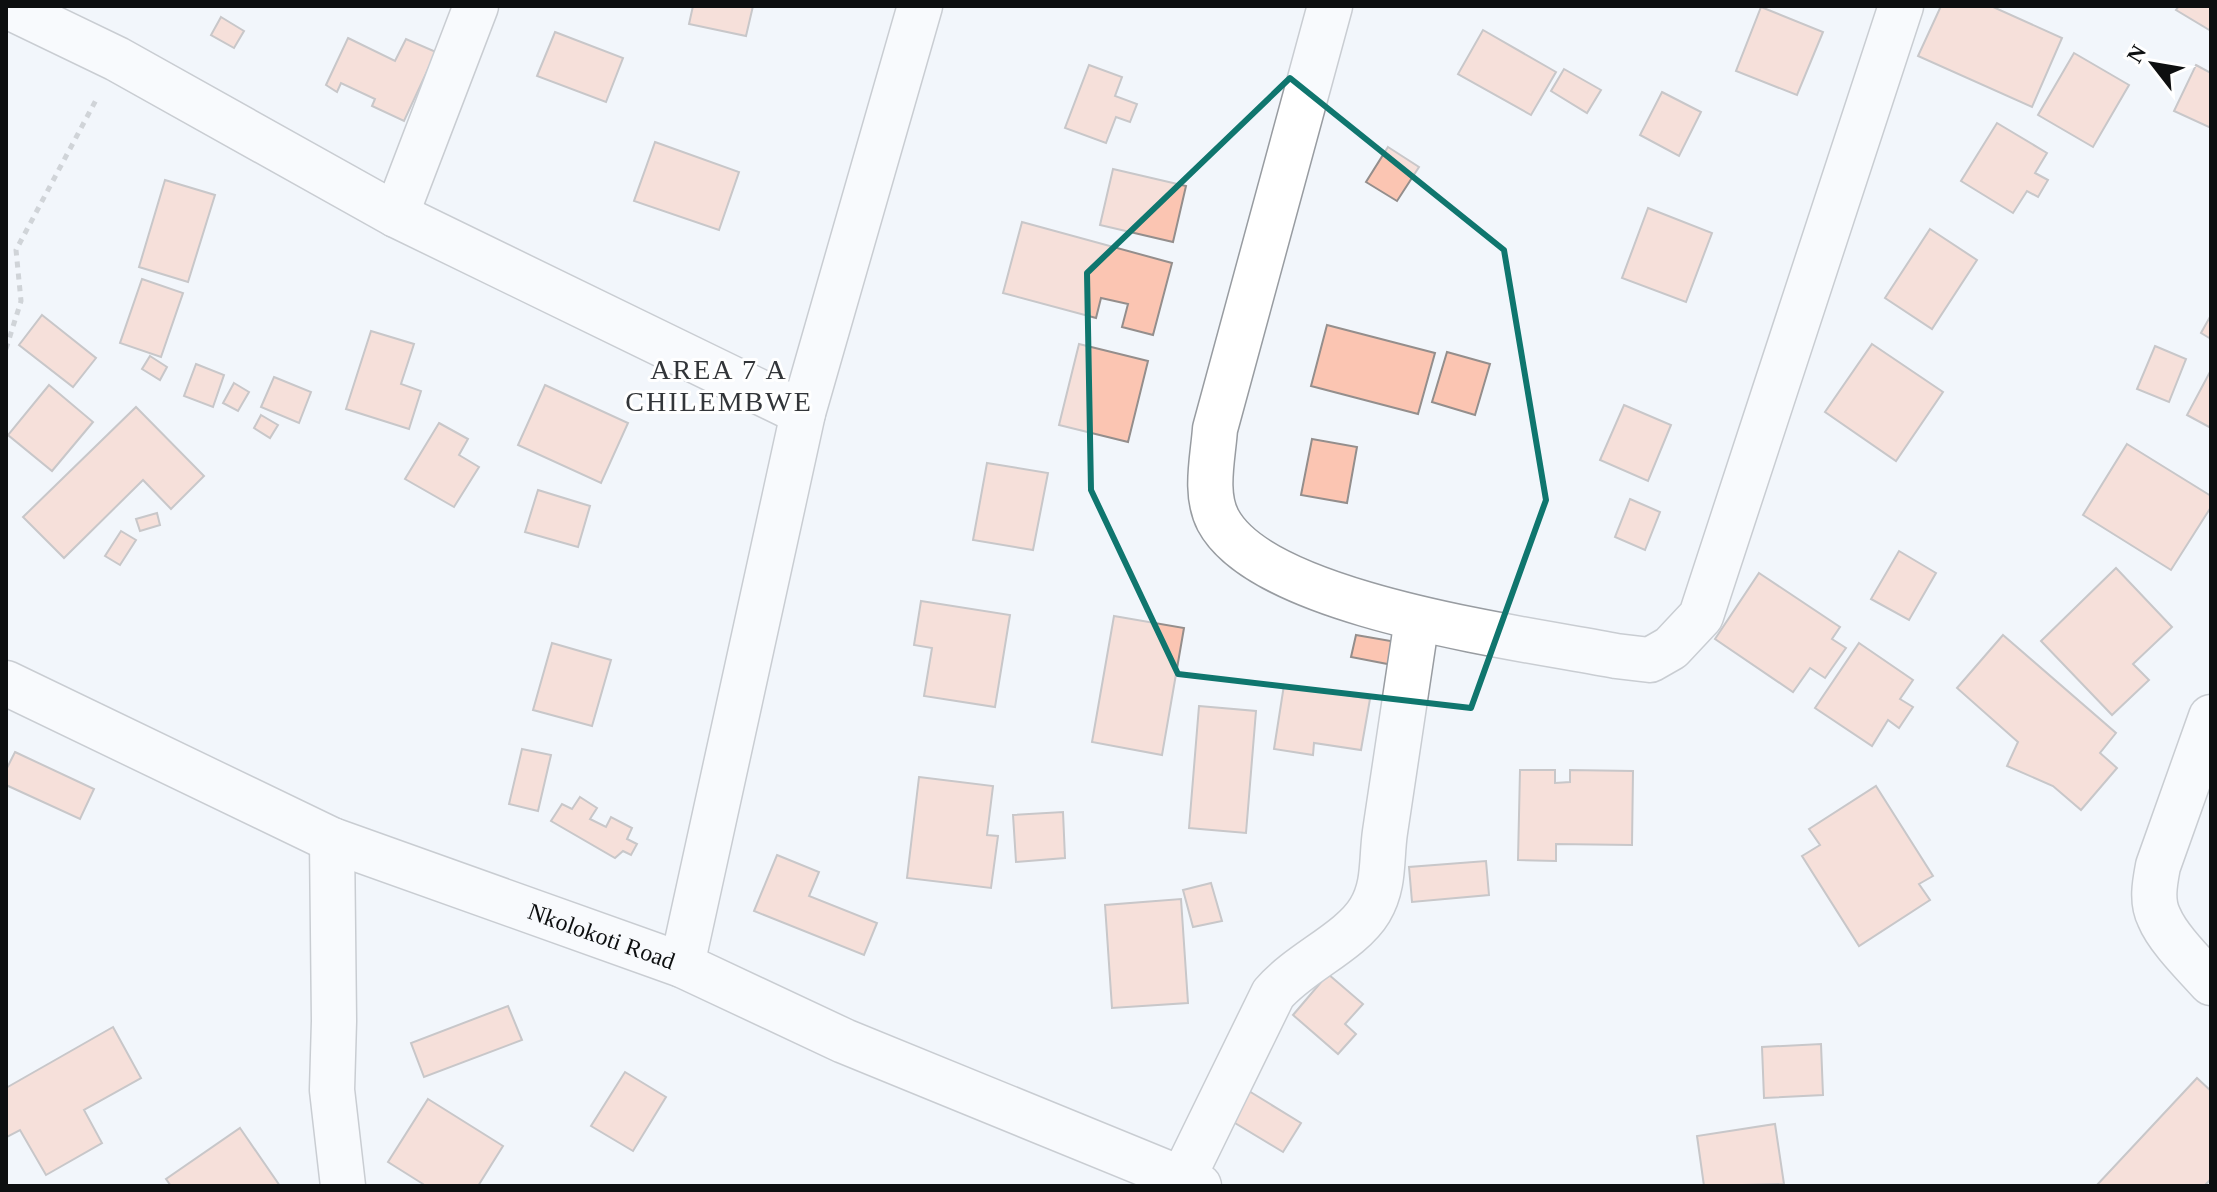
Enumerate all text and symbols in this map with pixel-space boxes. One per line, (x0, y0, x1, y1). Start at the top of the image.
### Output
north arrow (2113, 24, 2193, 104)
text: N (2121, 41, 2151, 67)
district label: AREA 7 A CHILEMBWE (625, 354, 813, 417)
street label: Nkolokoti Road (525, 898, 678, 974)

